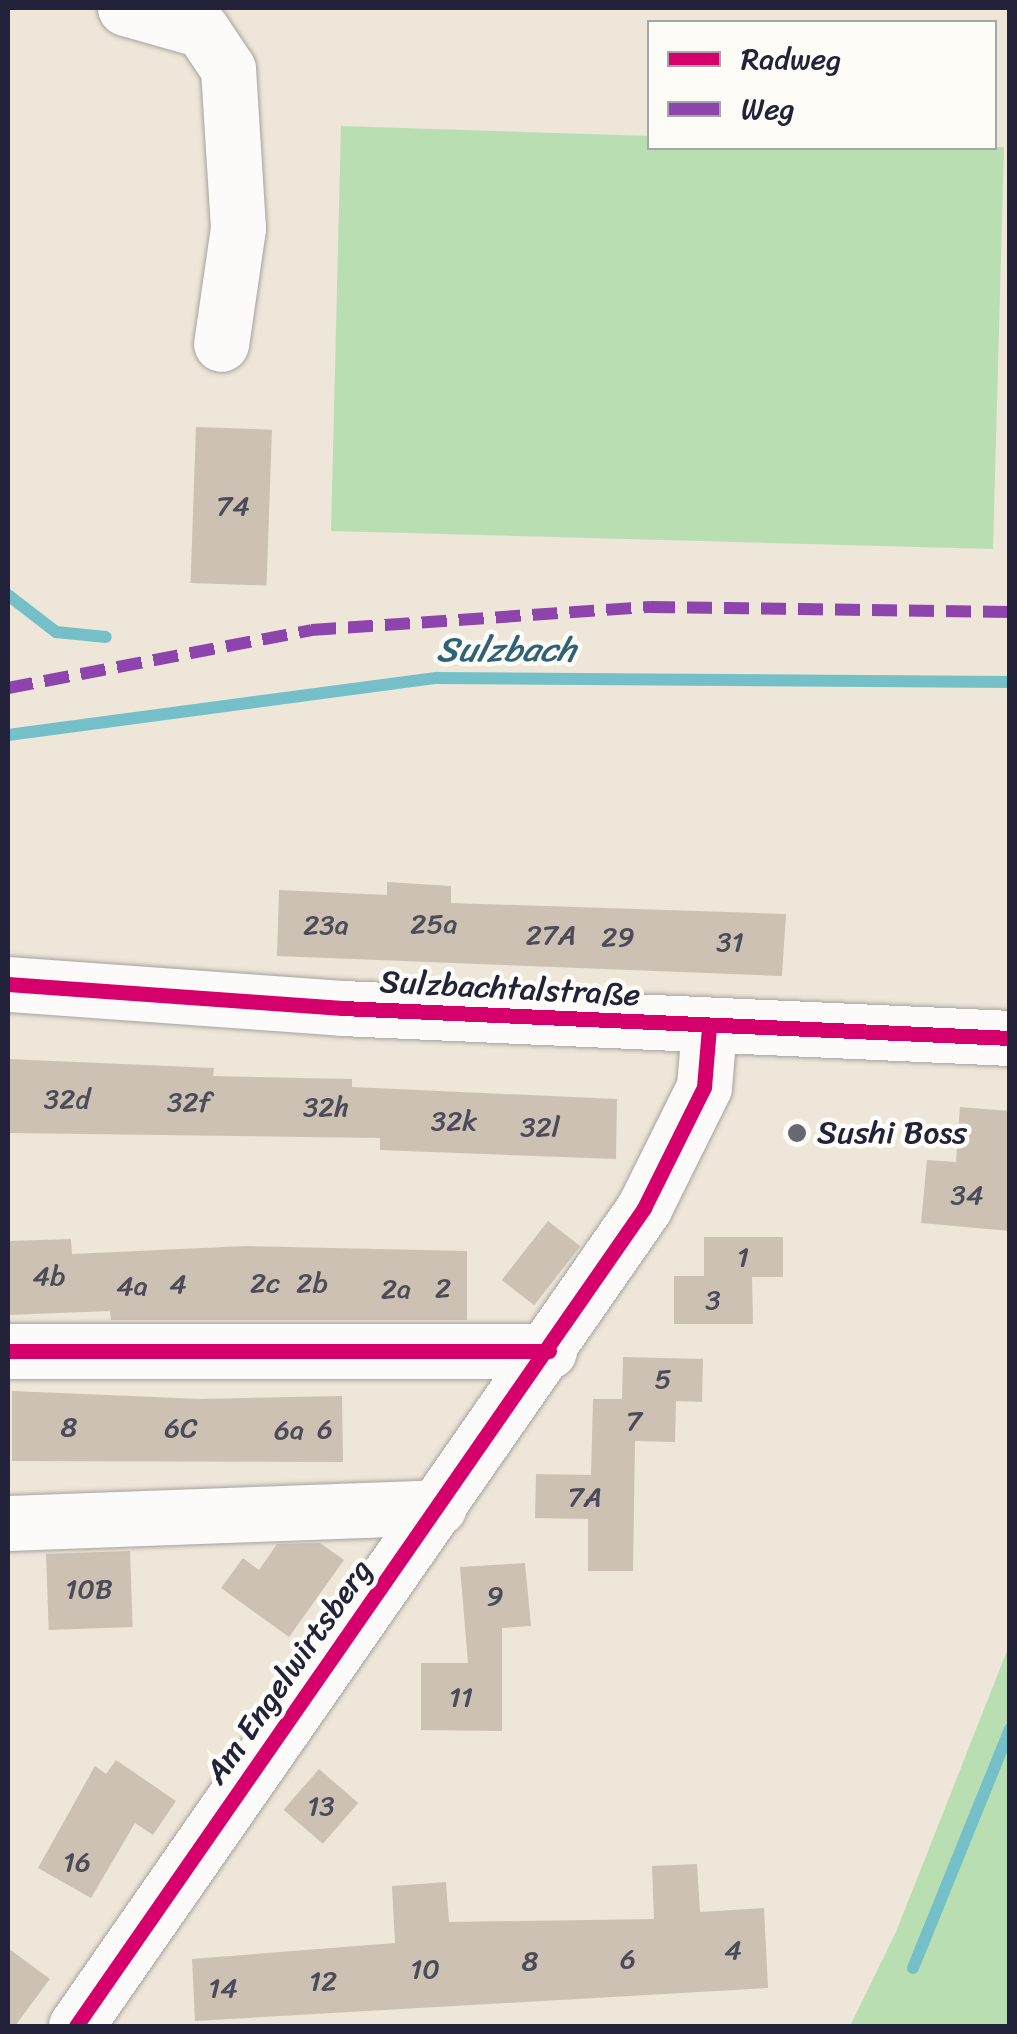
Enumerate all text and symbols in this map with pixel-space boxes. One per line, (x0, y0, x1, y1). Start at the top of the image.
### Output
legend (647, 20, 997, 150)
text: Radweg (741, 32, 841, 86)
text: Weg (741, 82, 795, 136)
house number: 74 (216, 489, 250, 523)
water label: Sulzbach (436, 628, 576, 670)
house number: 25a (410, 907, 458, 941)
house number: 23a (303, 908, 349, 942)
house number: 27A (526, 918, 576, 952)
house number: 29 (601, 920, 635, 954)
house number: 31 (716, 925, 744, 959)
street label: Sulzbachtalstraße (379, 963, 641, 1015)
house number: 32d (44, 1082, 90, 1116)
house number: 32f (167, 1085, 211, 1119)
house number: 32h (303, 1090, 349, 1124)
house number: 32k (431, 1104, 477, 1138)
house number: 32l (520, 1110, 560, 1144)
place label: Sushi Boss (817, 1114, 969, 1152)
marker: Sushi Boss (786, 1122, 808, 1144)
house number: 34 (951, 1178, 983, 1212)
house number: 1 (737, 1240, 749, 1274)
house number: 4b (33, 1259, 65, 1293)
house number: 2c (250, 1266, 280, 1300)
house number: 2b (296, 1266, 328, 1300)
house number: 4 (169, 1267, 187, 1301)
house number: 4a (116, 1269, 148, 1303)
house number: 2 (435, 1271, 451, 1305)
house number: 2a (381, 1272, 411, 1306)
house number: 3 (705, 1283, 721, 1317)
house number: 5 (654, 1362, 672, 1396)
house number: 7 (626, 1404, 642, 1438)
house number: 8 (61, 1410, 77, 1444)
house number: 6C (164, 1411, 198, 1445)
house number: 6 (317, 1412, 333, 1446)
house number: 6a (274, 1413, 304, 1447)
house number: 7A (568, 1480, 602, 1514)
street label: Am Engelwirtsberg (198, 1553, 380, 1791)
house number: 10B (65, 1572, 113, 1606)
house number: 9 (486, 1579, 504, 1613)
house number: 11 (449, 1680, 473, 1714)
house number: 13 (307, 1789, 335, 1823)
house number: 16 (63, 1845, 91, 1879)
house number: 4 (724, 1933, 742, 1967)
house number: 6 (620, 1942, 636, 1976)
house number: 8 (522, 1944, 538, 1978)
house number: 10 (410, 1952, 440, 1986)
house number: 12 (309, 1964, 337, 1998)
house number: 14 (208, 1971, 238, 2005)

